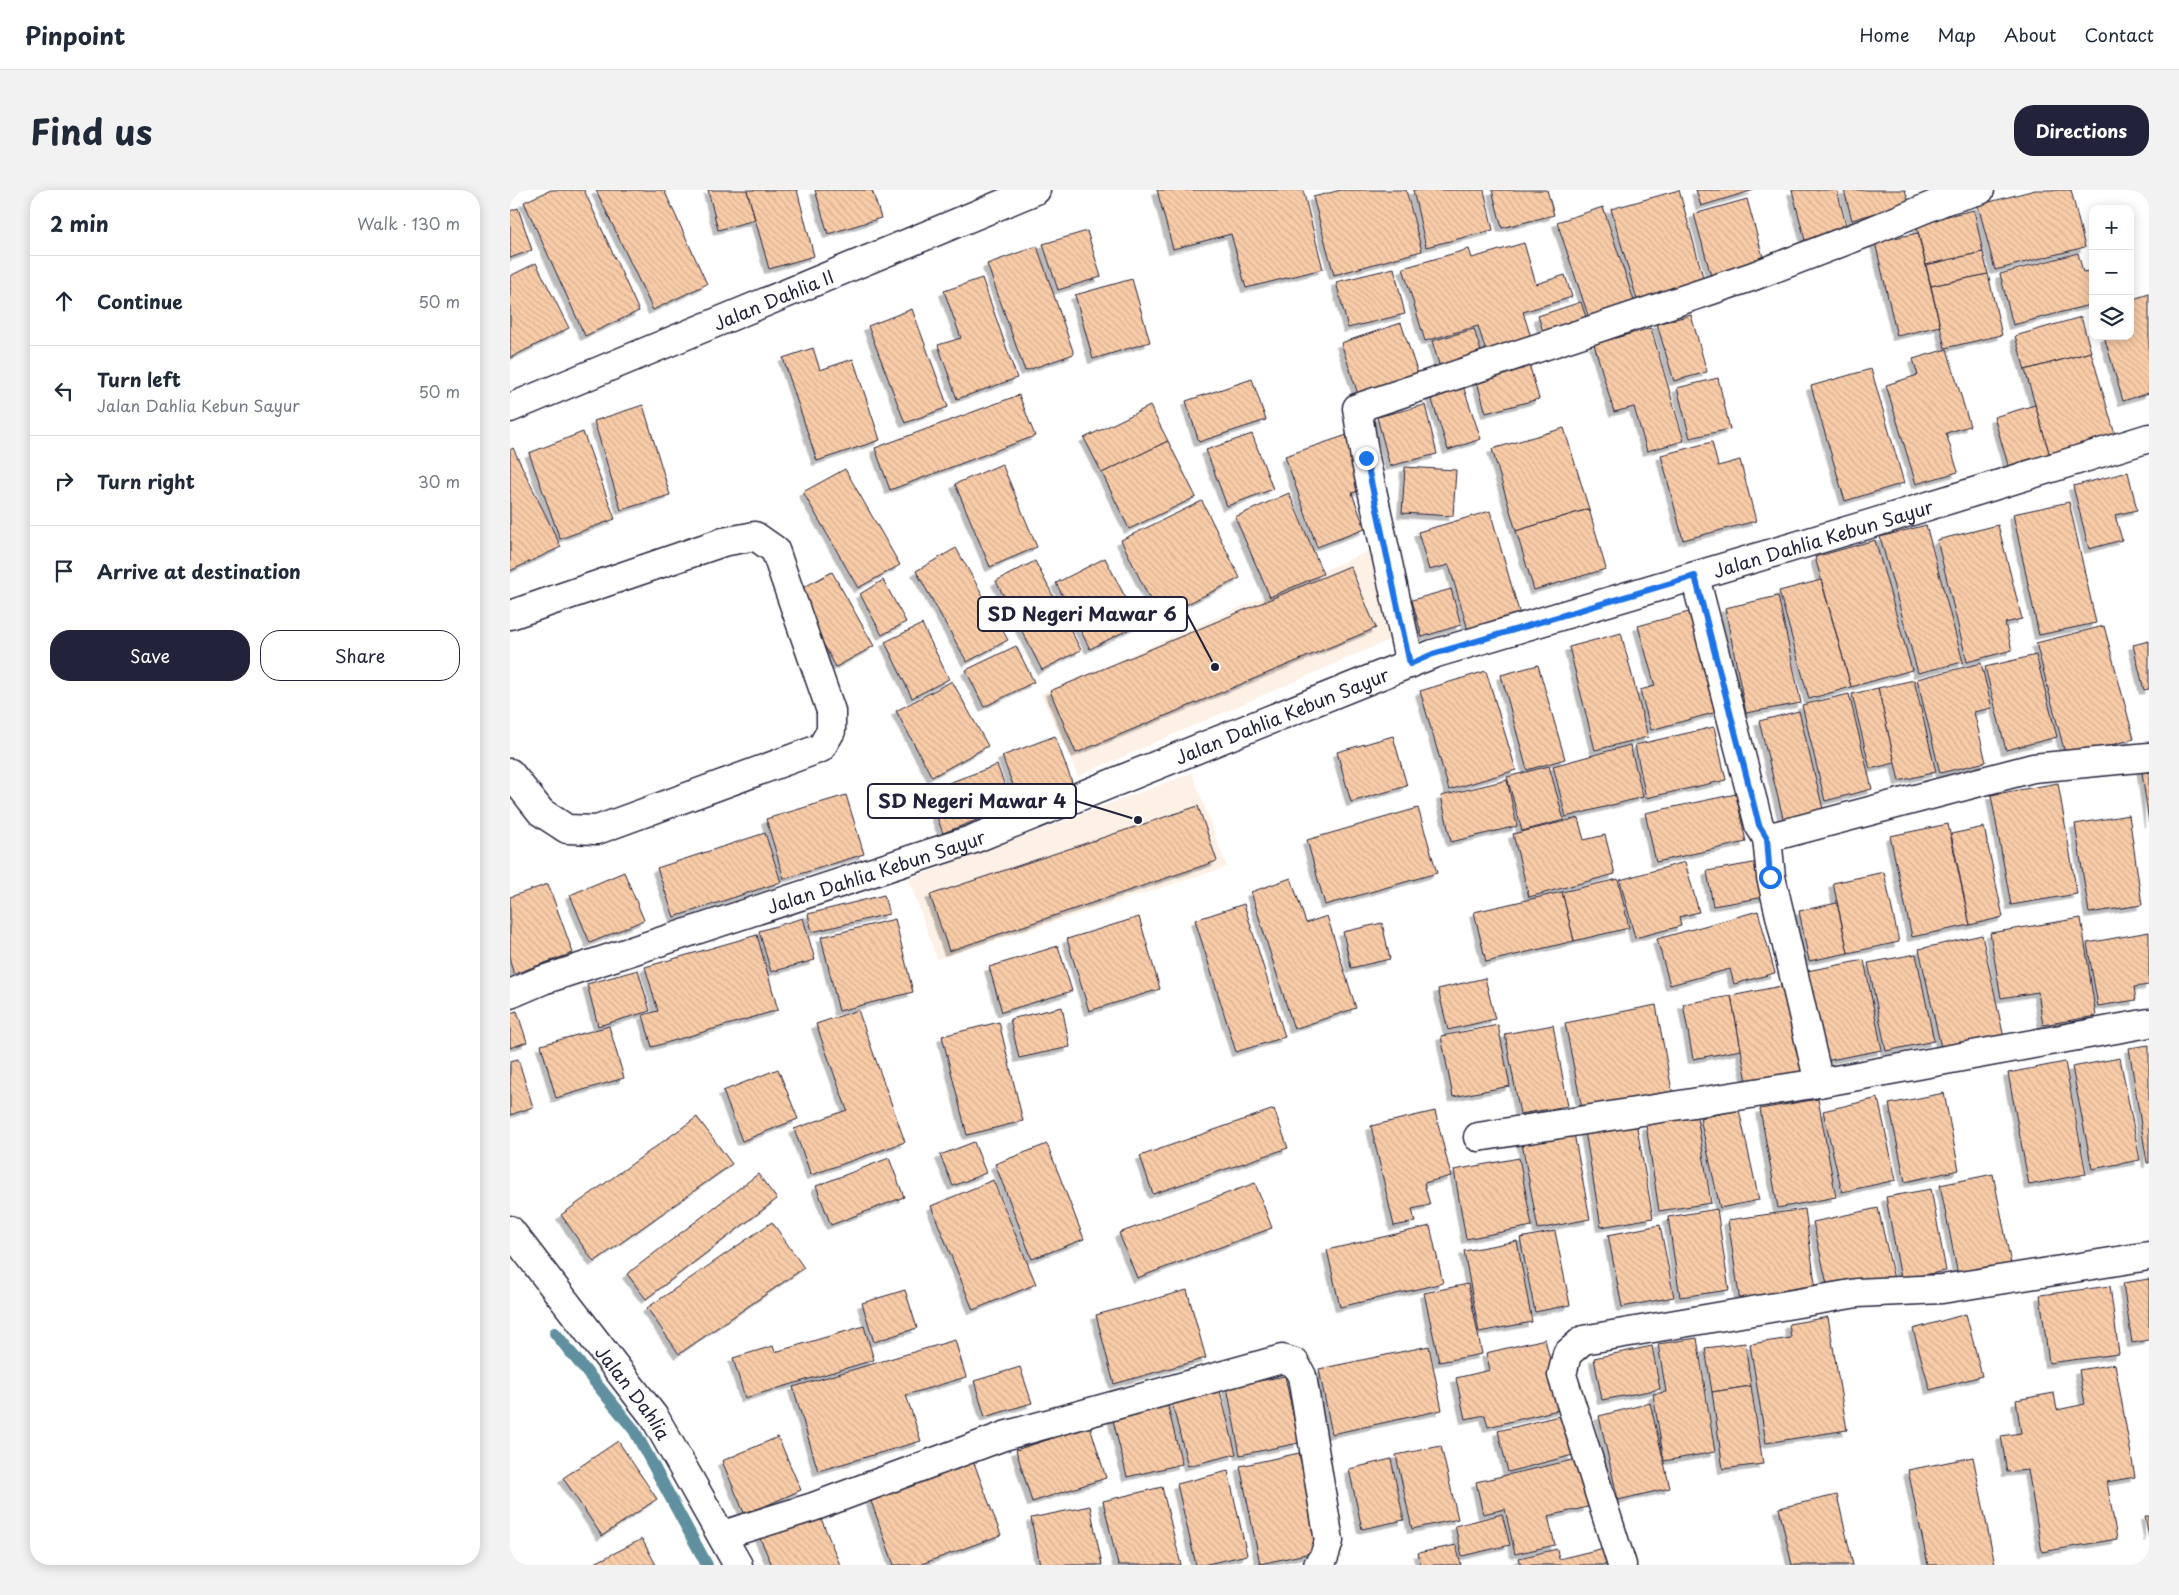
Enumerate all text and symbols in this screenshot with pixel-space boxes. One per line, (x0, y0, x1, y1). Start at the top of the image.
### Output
text: Pinpoint (25, 17, 126, 53)
text: Home (1859, 21, 1909, 48)
text: Map (1937, 21, 1976, 48)
text: About (2004, 21, 2056, 48)
text: Contact (2084, 21, 2154, 48)
text: Find us (30, 104, 152, 157)
button: Directions (2014, 105, 2149, 156)
map controls (2089, 205, 2134, 340)
button: + (2089, 205, 2134, 250)
text: 2 min (50, 207, 109, 239)
text: Walk · 130 m (357, 211, 460, 235)
button: − (2089, 250, 2134, 295)
street label: Jalan Dahlia II (709, 262, 838, 336)
icon: ahead (50, 287, 78, 315)
text: Continue (97, 287, 183, 315)
text: 50 m (419, 289, 460, 313)
button: layers (2089, 295, 2134, 340)
text: Turn left (97, 365, 181, 393)
icon: left (50, 377, 78, 405)
text: 50 m (419, 379, 460, 403)
text: Jalan Dahlia Kebun Sayur (97, 393, 300, 417)
route end (1355, 447, 1378, 470)
icon: right (50, 467, 78, 495)
text: Turn right (97, 467, 195, 495)
text: 30 m (418, 469, 460, 493)
street label: Jalan Dahlia Kebun Sayur (1710, 492, 1937, 583)
icon: arrive (50, 557, 78, 585)
text: Arrive at destination (97, 557, 301, 585)
callout: SD Negeri Mawar 6 (978, 597, 1187, 631)
text: SD Negeri Mawar 6 (987, 599, 1177, 627)
button: Save (50, 630, 250, 681)
button: Share (260, 630, 460, 681)
street label: Jalan Dahlia Kebun Sayur (1171, 660, 1393, 770)
callout: SD Negeri Mawar 4 (868, 784, 1076, 818)
text: SD Negeri Mawar 4 (878, 786, 1066, 814)
street label: Jalan Dahlia Kebun Sayur (763, 822, 990, 919)
route start (1759, 866, 1782, 889)
street label: Jalan Dahlia (590, 1339, 678, 1444)

